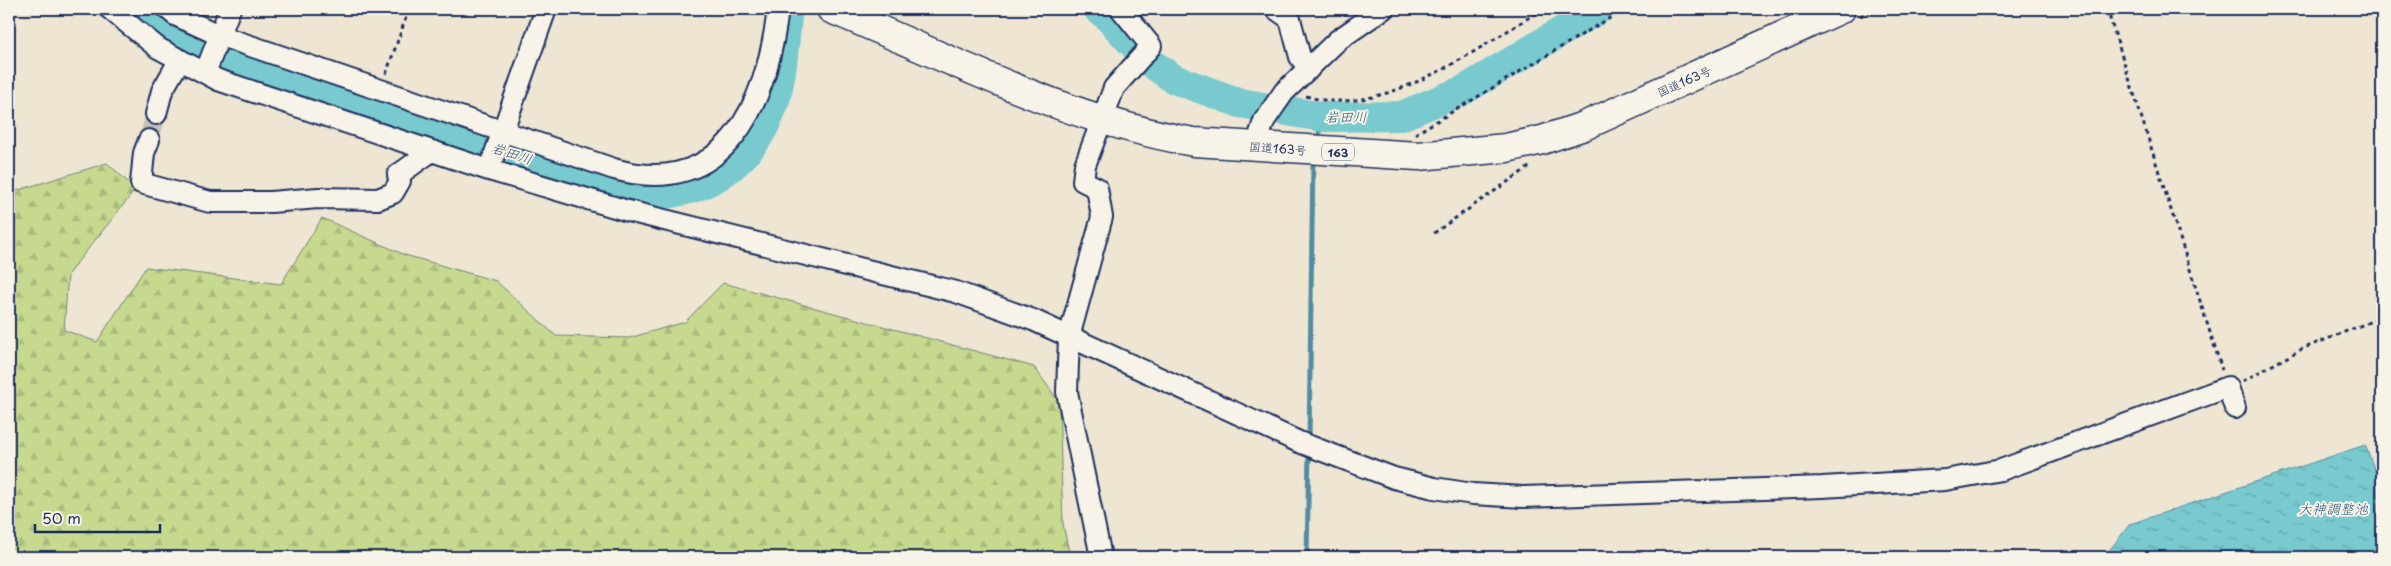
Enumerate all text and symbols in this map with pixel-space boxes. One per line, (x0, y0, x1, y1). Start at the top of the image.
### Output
street label: 国道163号 (1654, 61, 1714, 101)
water label: 岩田川 (1325, 106, 1367, 127)
water label: 岩田川 (489, 137, 535, 169)
street label: 国道163号 (1249, 137, 1307, 159)
road number: 163 (1322, 144, 1354, 160)
water label: 大神調整池 (2298, 498, 2369, 519)
scale bar (35, 501, 160, 533)
text: 50 m (42, 506, 81, 529)

